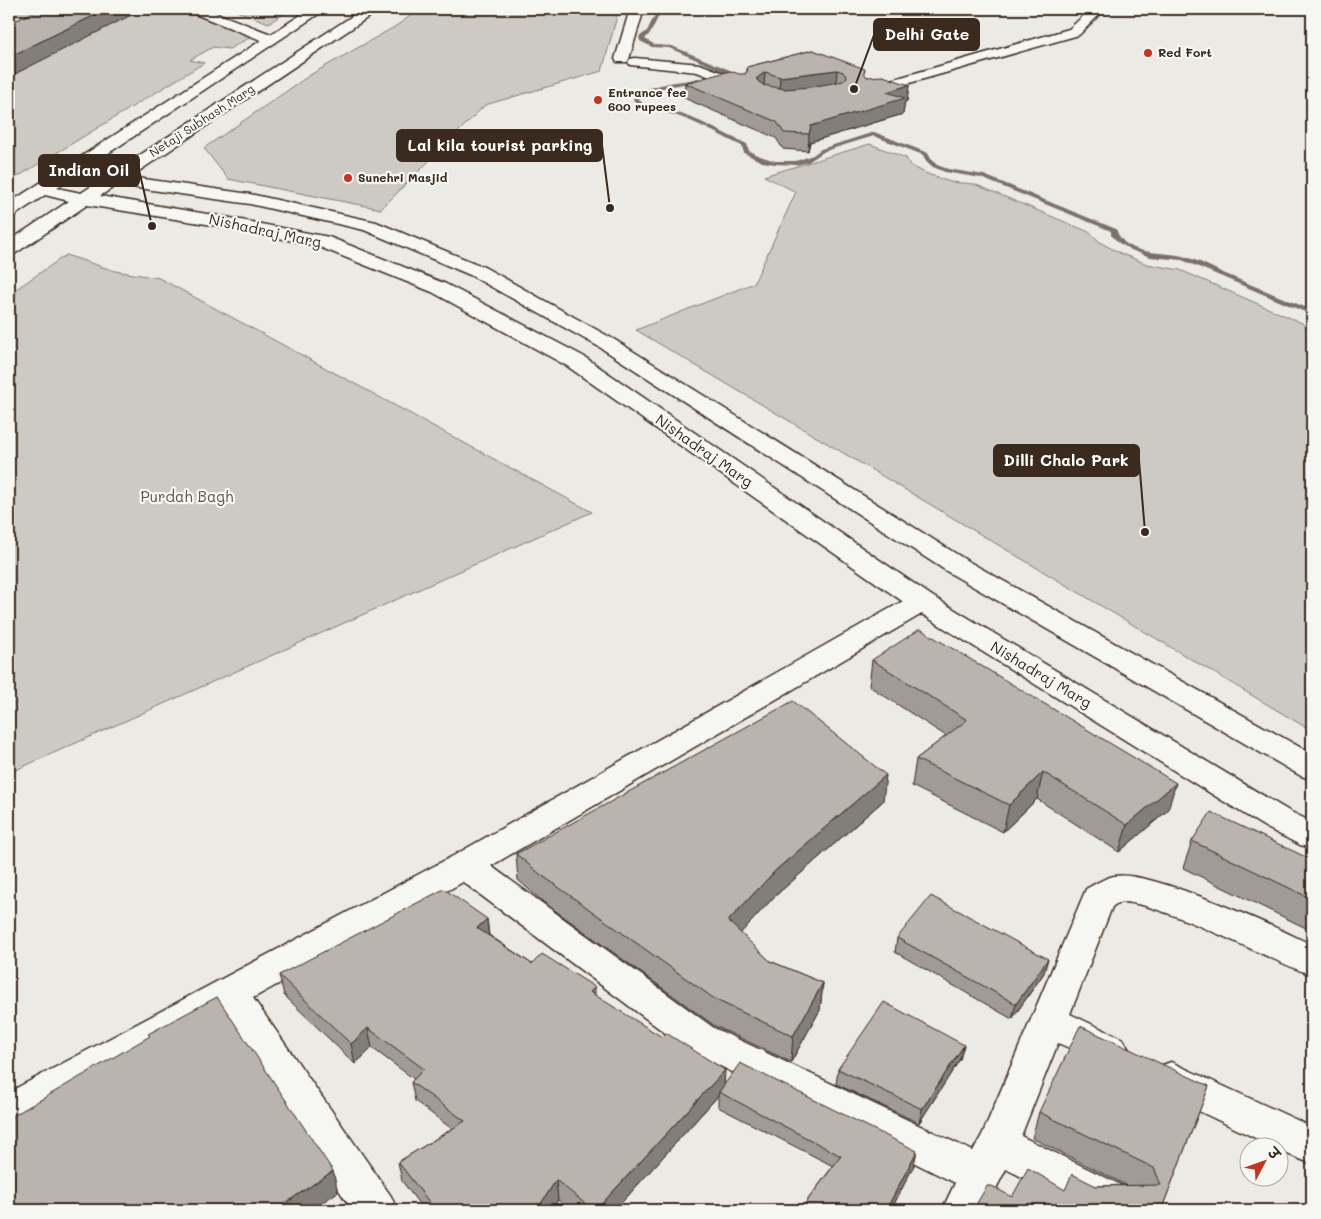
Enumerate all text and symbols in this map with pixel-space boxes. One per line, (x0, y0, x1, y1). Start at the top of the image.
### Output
callout: Delhi Gate (874, 19, 979, 50)
text: Delhi Gate (885, 23, 969, 44)
place label: Red Fort (1158, 44, 1212, 60)
marker: Red Fort (1142, 47, 1154, 59)
street label: Netaji Subhash Marg (146, 80, 257, 160)
place label: Entrance fee 600 rupees (608, 84, 687, 114)
marker: Entrance fee 600 rupees (592, 94, 604, 106)
callout: Lal kila tourist parking (397, 130, 602, 161)
text: Lal kila tourist parking (408, 134, 592, 155)
callout: Indian Oil (39, 155, 139, 186)
text: Indian Oil (49, 159, 129, 180)
place label: Sunehri Masjid (358, 169, 448, 185)
marker: Sunehri Masjid (342, 172, 354, 184)
street label: Nishadraj Marg (207, 208, 324, 252)
street label: Nishadraj Marg (652, 409, 757, 491)
callout: Dilli Chalo Park (994, 445, 1139, 476)
text: Dilli Chalo Park (1003, 449, 1129, 470)
park label: Purdah Bagh (141, 486, 233, 506)
street label: Nishadraj Marg (987, 636, 1096, 712)
north arrow (1238, 1136, 1288, 1186)
text: उ (1263, 1142, 1286, 1164)

